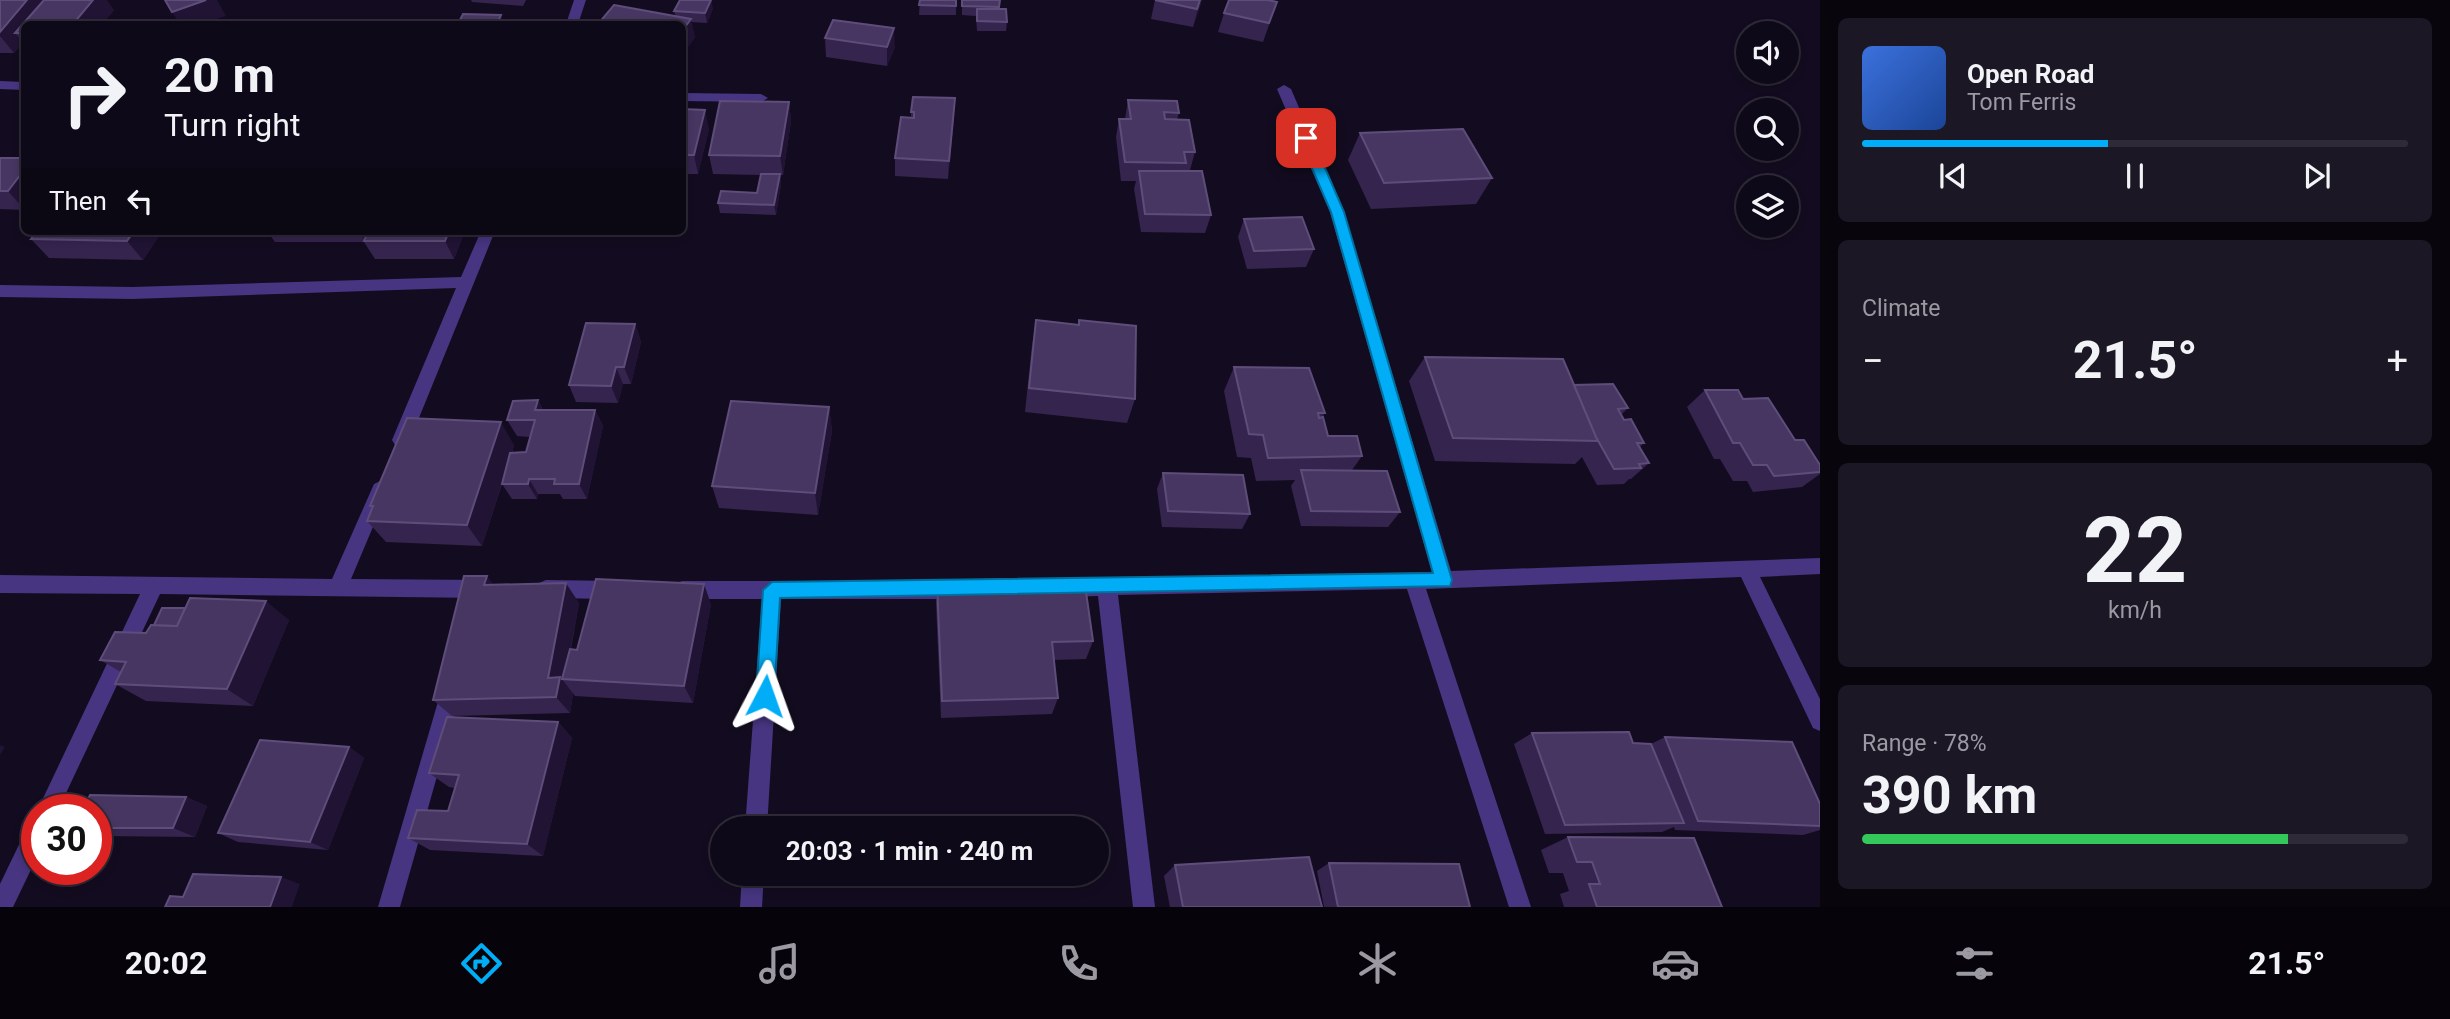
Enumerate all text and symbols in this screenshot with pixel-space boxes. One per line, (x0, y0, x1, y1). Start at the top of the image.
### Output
map controls (1736, 21, 1799, 238)
button: sound (1736, 21, 1799, 84)
text: 20 m (164, 47, 275, 104)
icon: right (49, 49, 140, 140)
text: Open Road (1967, 59, 2095, 89)
text: Tom Ferris (1967, 89, 2076, 116)
button: search (1736, 98, 1799, 161)
text: Turn right (164, 106, 300, 144)
pin (1276, 108, 1336, 168)
icon: arrive (1287, 119, 1325, 157)
icon: previous (1934, 157, 1972, 195)
icon: pause (2116, 157, 2154, 195)
icon: next (2298, 157, 2336, 195)
button: layers (1736, 175, 1799, 238)
icon: left (121, 182, 159, 220)
text: Then (49, 186, 107, 216)
text: Climate (1862, 295, 1941, 322)
text: 21.5° (2073, 330, 2198, 391)
text: − (1862, 339, 1884, 383)
text: + (2386, 339, 2408, 383)
text: 22 (2083, 498, 2187, 604)
text: km/h (2108, 597, 2162, 624)
position arrow (728, 659, 802, 733)
text: Range · 78% (1862, 730, 1987, 757)
text: 390 km (1862, 765, 2037, 826)
speed limit sign: 30 (21, 794, 112, 885)
text: 20:03 · 1 min · 240 m (786, 836, 1033, 866)
icon: directions (457, 939, 506, 988)
icon: music (755, 939, 804, 988)
icon: phone (1054, 939, 1103, 988)
icon: climate (1353, 939, 1402, 988)
icon: car (1651, 939, 1700, 988)
icon: filters (1950, 939, 1999, 988)
text: 20:02 (125, 944, 207, 982)
text: 21.5° (2248, 944, 2325, 982)

